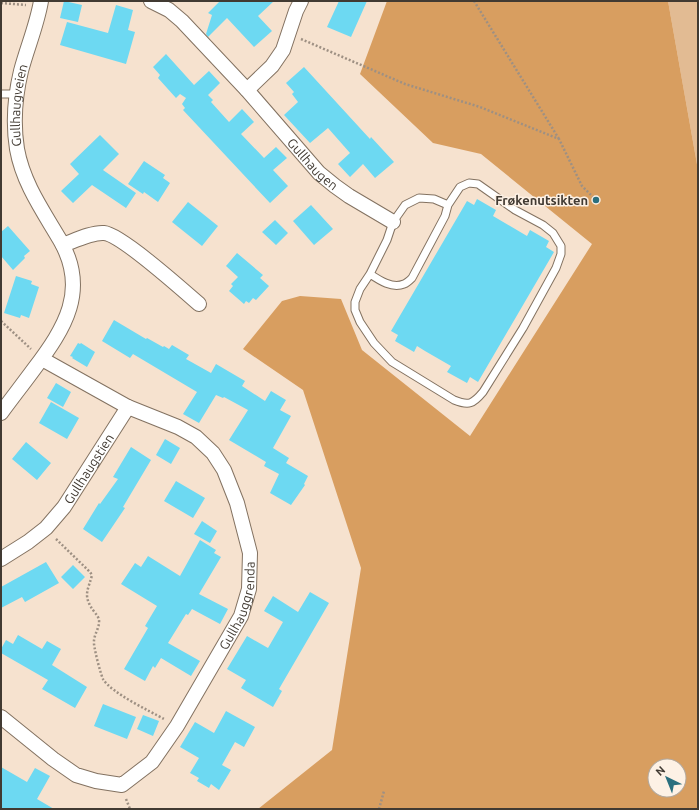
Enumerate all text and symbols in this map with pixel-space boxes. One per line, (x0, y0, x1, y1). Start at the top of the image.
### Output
street label: Gullhaugveien (8, 62, 30, 147)
street label: Gullhaugen (285, 135, 341, 193)
place label: Frøkenutsikten (495, 193, 588, 207)
marker: Frøkenutsikten (591, 195, 601, 205)
street label: Gullhaugstien (61, 431, 116, 506)
street label: Gullhauggrenda (216, 561, 257, 652)
north arrow (647, 758, 687, 798)
text: N (653, 763, 667, 778)

